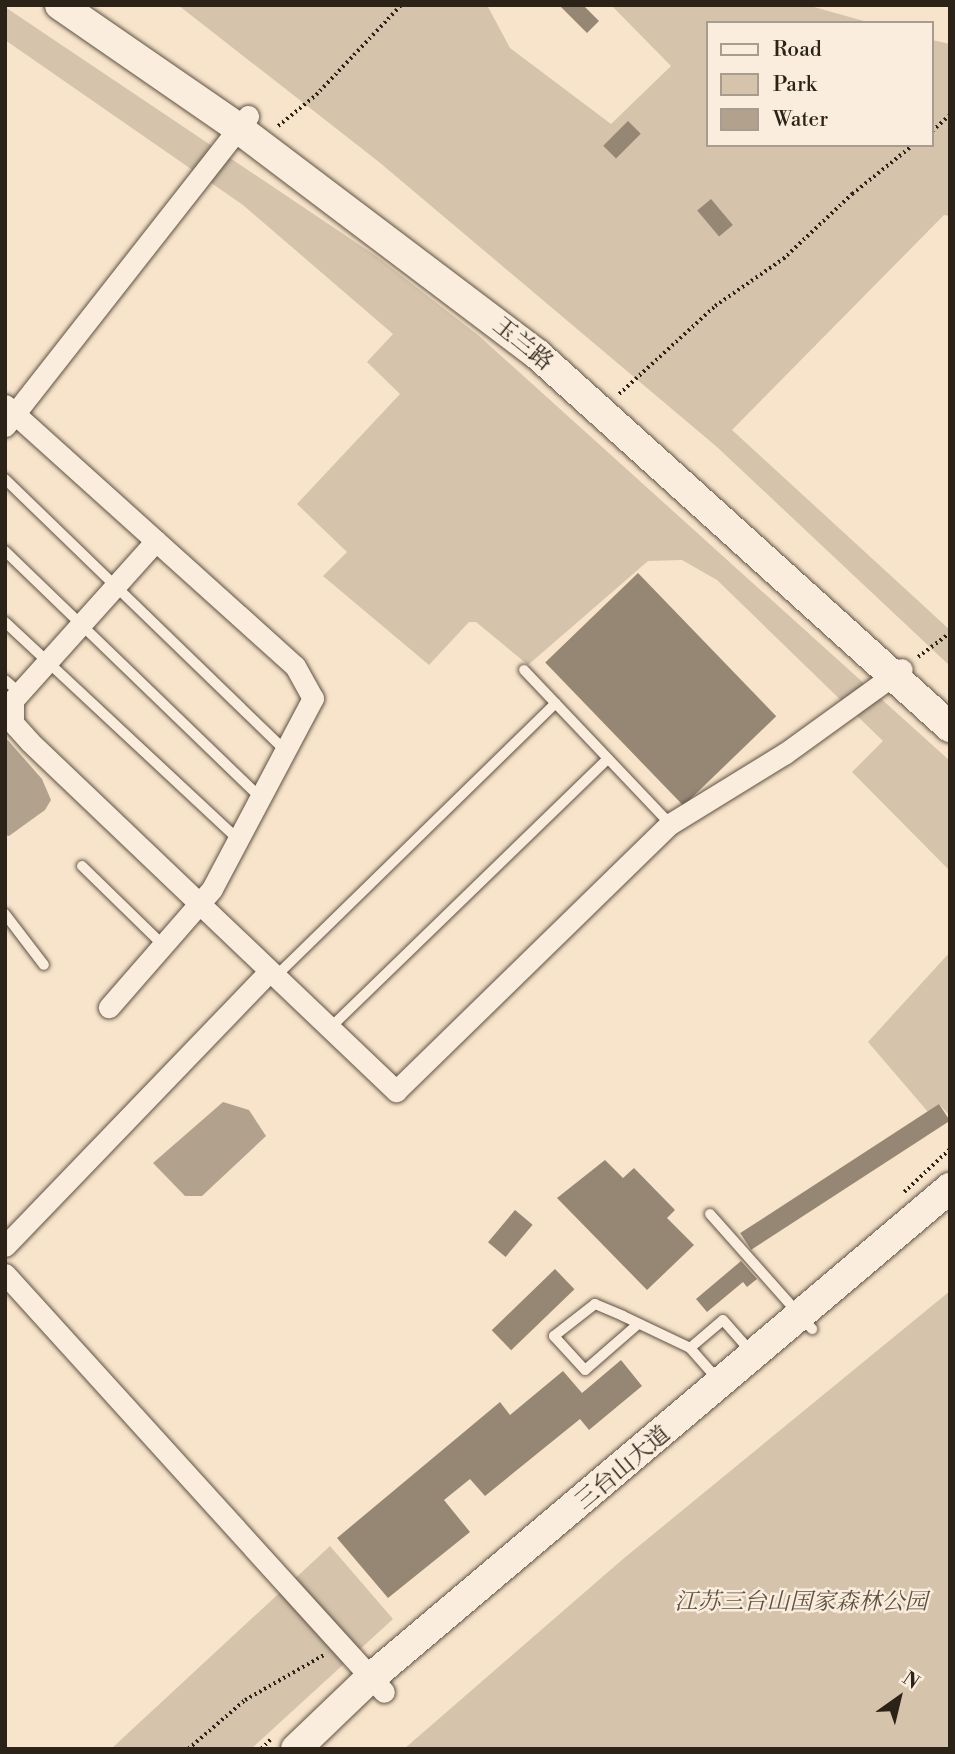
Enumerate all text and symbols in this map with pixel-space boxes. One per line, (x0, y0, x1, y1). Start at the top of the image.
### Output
legend (706, 21, 934, 147)
text: Road (773, 37, 822, 63)
text: Park (773, 72, 817, 98)
text: Water (773, 107, 828, 133)
street label: 玉兰路 (488, 312, 558, 376)
street label: 三台山大道 (570, 1420, 676, 1516)
park label: 江苏三台山国家森林公园 (675, 1588, 927, 1616)
north arrow (864, 1663, 934, 1733)
text: N (898, 1666, 924, 1695)

